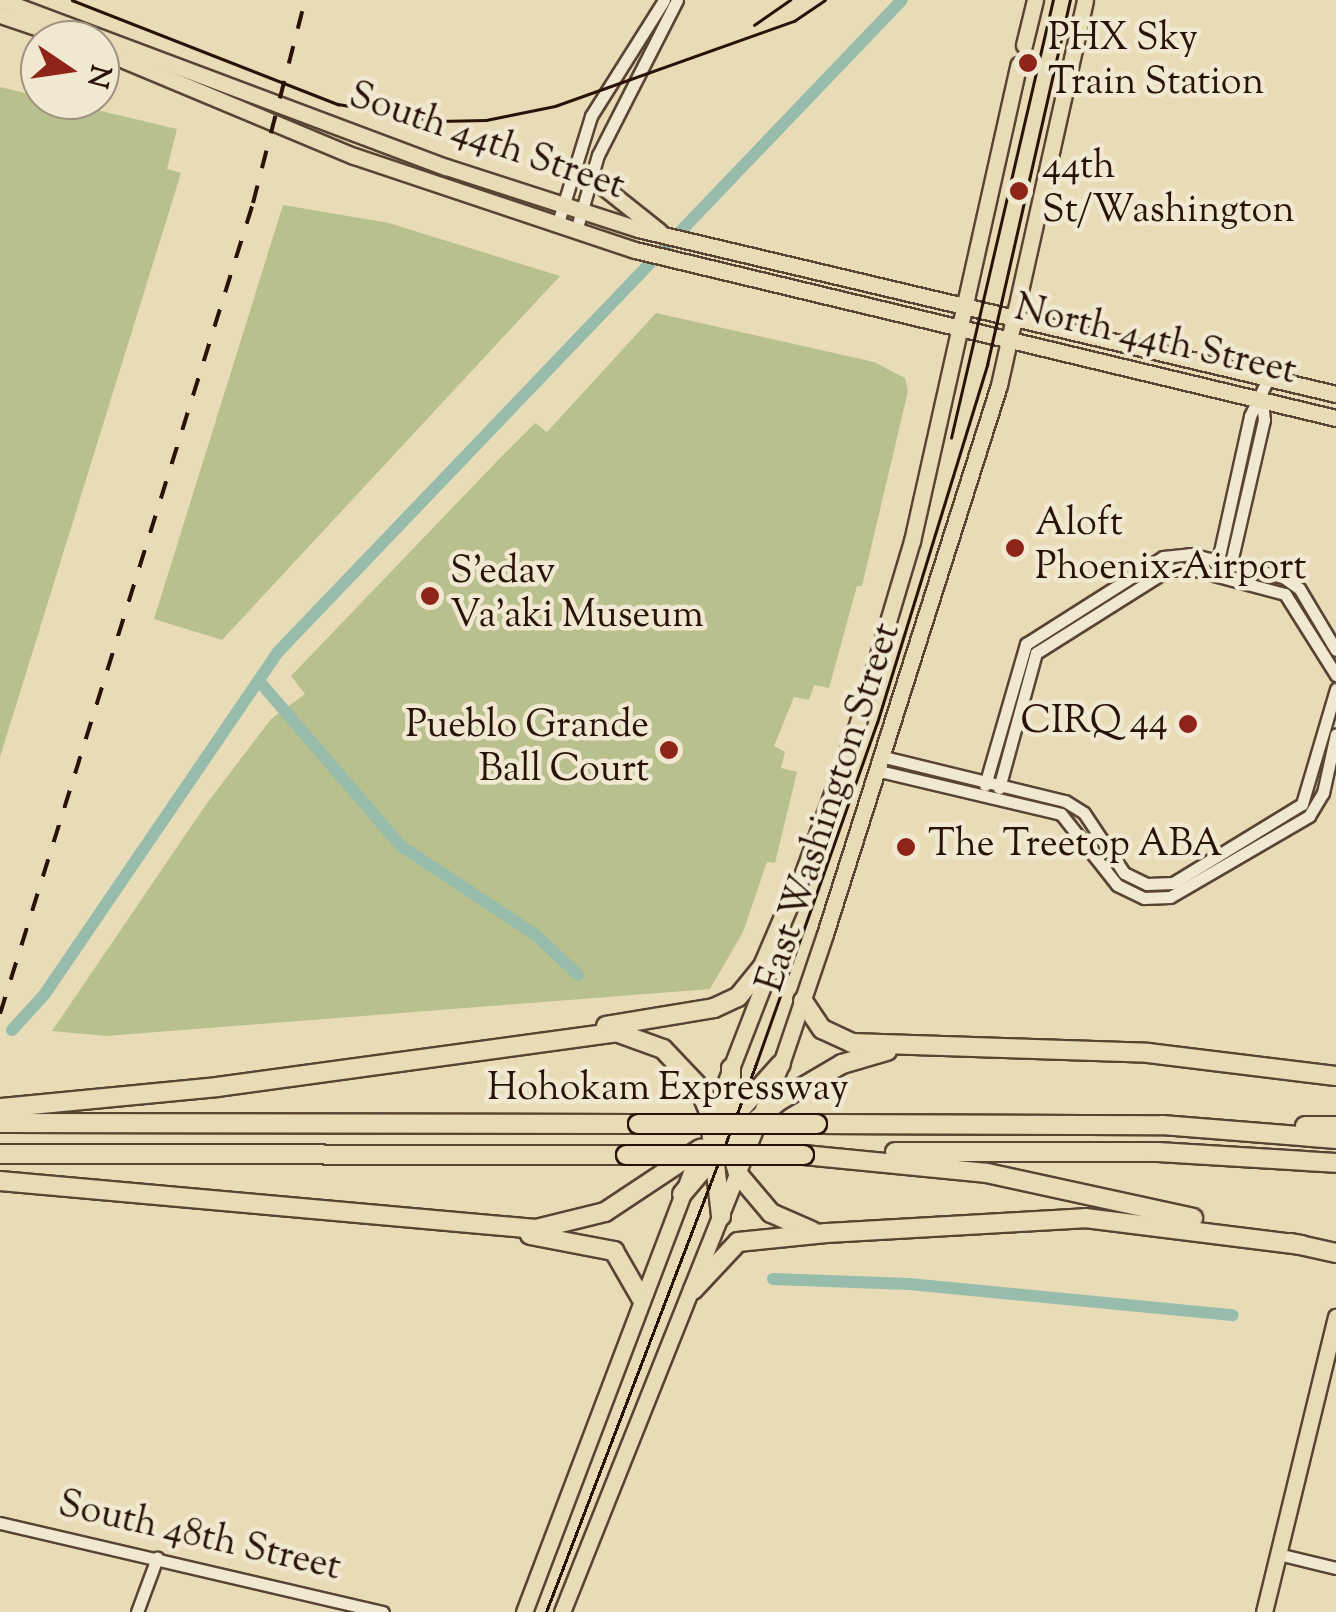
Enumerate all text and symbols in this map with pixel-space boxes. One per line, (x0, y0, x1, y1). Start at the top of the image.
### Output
place label: PHX Sky Train Station (1048, 18, 1264, 107)
north arrow (20, 20, 120, 120)
marker: PHX Sky Train Station (1017, 52, 1039, 74)
text: N (75, 61, 119, 92)
street label: South 44th Street (342, 75, 630, 211)
place label: 44th St/Washington (1042, 146, 1295, 235)
marker: 44th St/Washington (1006, 178, 1032, 204)
street label: North 44th Street (1010, 287, 1300, 397)
place label: Aloft Phoenix-Airport (1035, 503, 1306, 592)
marker: Aloft Phoenix-Airport (1004, 537, 1026, 559)
place label: S'edav Va'aki Museum (450, 551, 704, 640)
marker: S'edav Va'aki Museum (419, 585, 441, 607)
street label: East Washington Street (750, 618, 912, 998)
place label: CIRQ 44 (1020, 701, 1168, 747)
place label: Pueblo Grande Ball Court (405, 705, 649, 794)
marker: CIRQ 44 (1177, 713, 1199, 735)
marker: Pueblo Grande Ball Court (658, 739, 680, 761)
place label: The Treetop ABA (928, 824, 1222, 870)
marker: The Treetop ABA (893, 834, 919, 860)
street label: Hohokam Expressway (487, 1068, 849, 1114)
street label: South 48th Street (53, 1483, 345, 1593)

